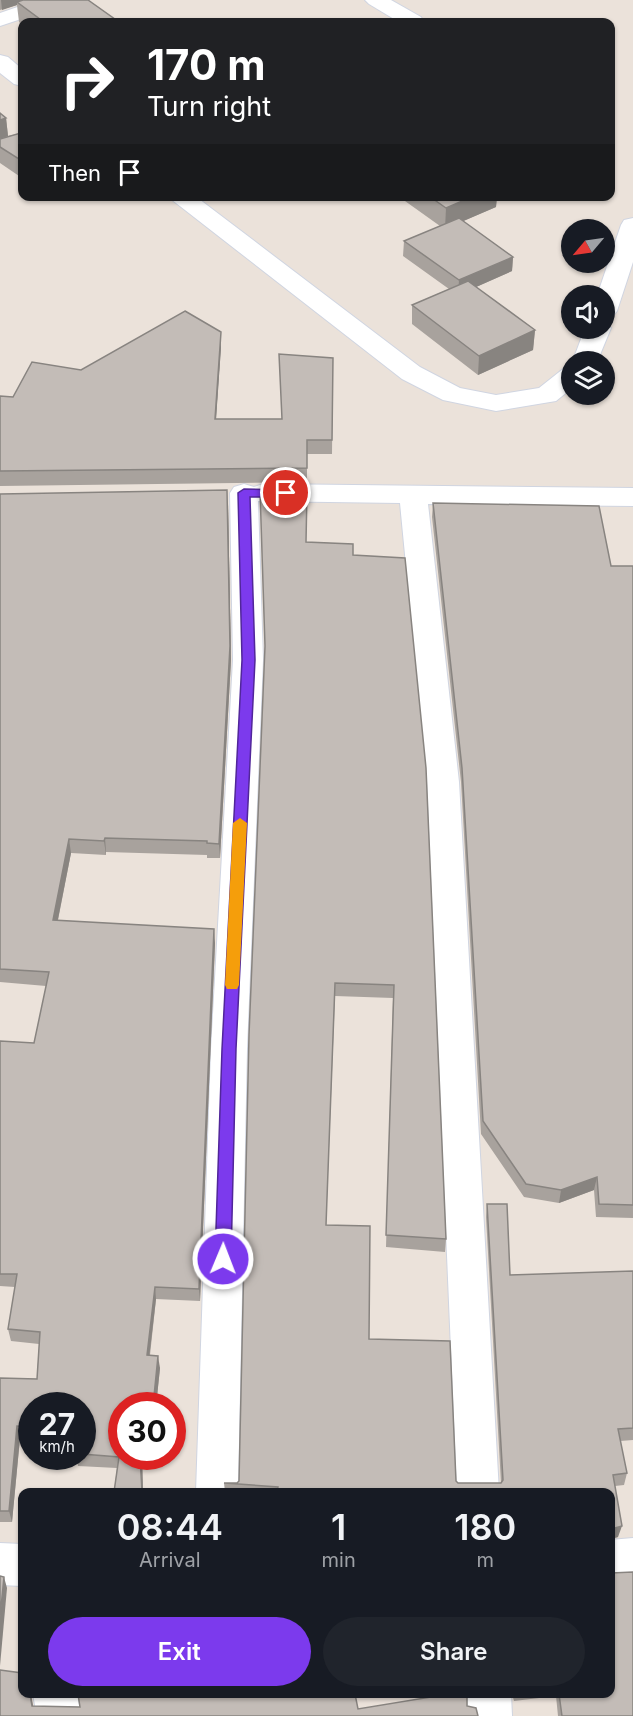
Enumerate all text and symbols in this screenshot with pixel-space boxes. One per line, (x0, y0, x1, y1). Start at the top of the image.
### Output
text: 170 m (147, 39, 265, 90)
icon: right (48, 42, 126, 120)
text: Turn right (147, 90, 271, 123)
icon: arrive (113, 156, 146, 189)
text: Then (48, 160, 101, 186)
north arrow (561, 219, 615, 273)
map controls (561, 219, 615, 405)
button: sound (561, 285, 615, 339)
button: layers (561, 351, 615, 405)
pin (260, 467, 311, 518)
icon: arrive (269, 476, 302, 509)
position arrow (191, 1227, 255, 1291)
speed limit sign: 30 (108, 1392, 186, 1470)
text: 27 (39, 1406, 75, 1442)
text: km/h (39, 1437, 75, 1456)
text: 08:44 (117, 1505, 223, 1549)
text: 1 (331, 1505, 346, 1549)
text: 180 (454, 1505, 516, 1549)
text: Arrival (139, 1548, 201, 1572)
text: min (322, 1548, 356, 1572)
text: m (477, 1548, 494, 1572)
button: Exit (48, 1617, 311, 1686)
button: Share (323, 1617, 585, 1686)

